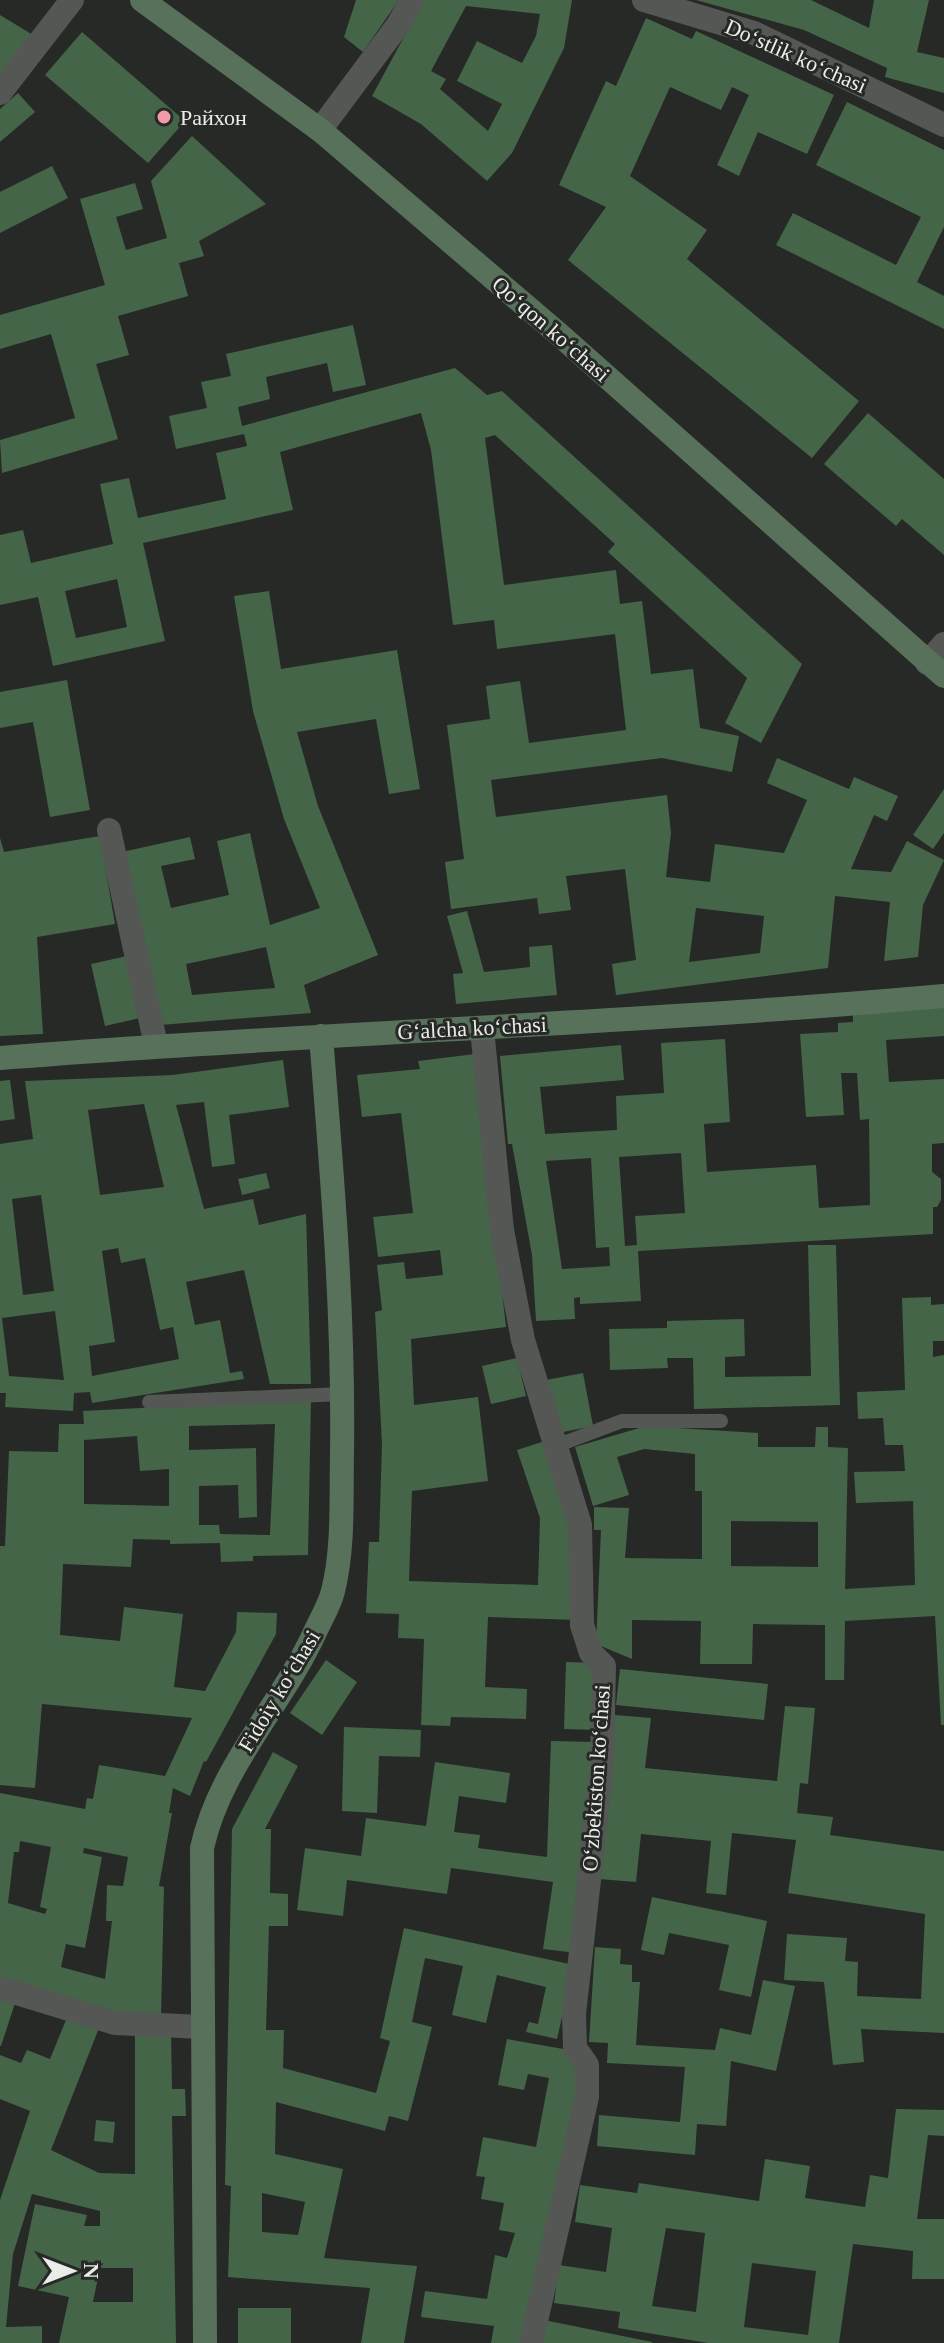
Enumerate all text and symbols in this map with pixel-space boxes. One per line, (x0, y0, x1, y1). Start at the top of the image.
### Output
street label: Doʻstlik koʻchasi (721, 14, 871, 98)
place label: Райхон (180, 105, 247, 130)
marker: Райхон (155, 108, 173, 126)
street label: Qoʻqon koʻchasi (487, 271, 615, 387)
street label: Gʻalcha koʻchasi (397, 1012, 547, 1044)
street label: Fidoiy koʻchasi (233, 1626, 325, 1756)
street label: Oʻzbekiston koʻchasi (577, 1684, 615, 1872)
north arrow (32, 2231, 112, 2311)
text: N (79, 2263, 104, 2279)

